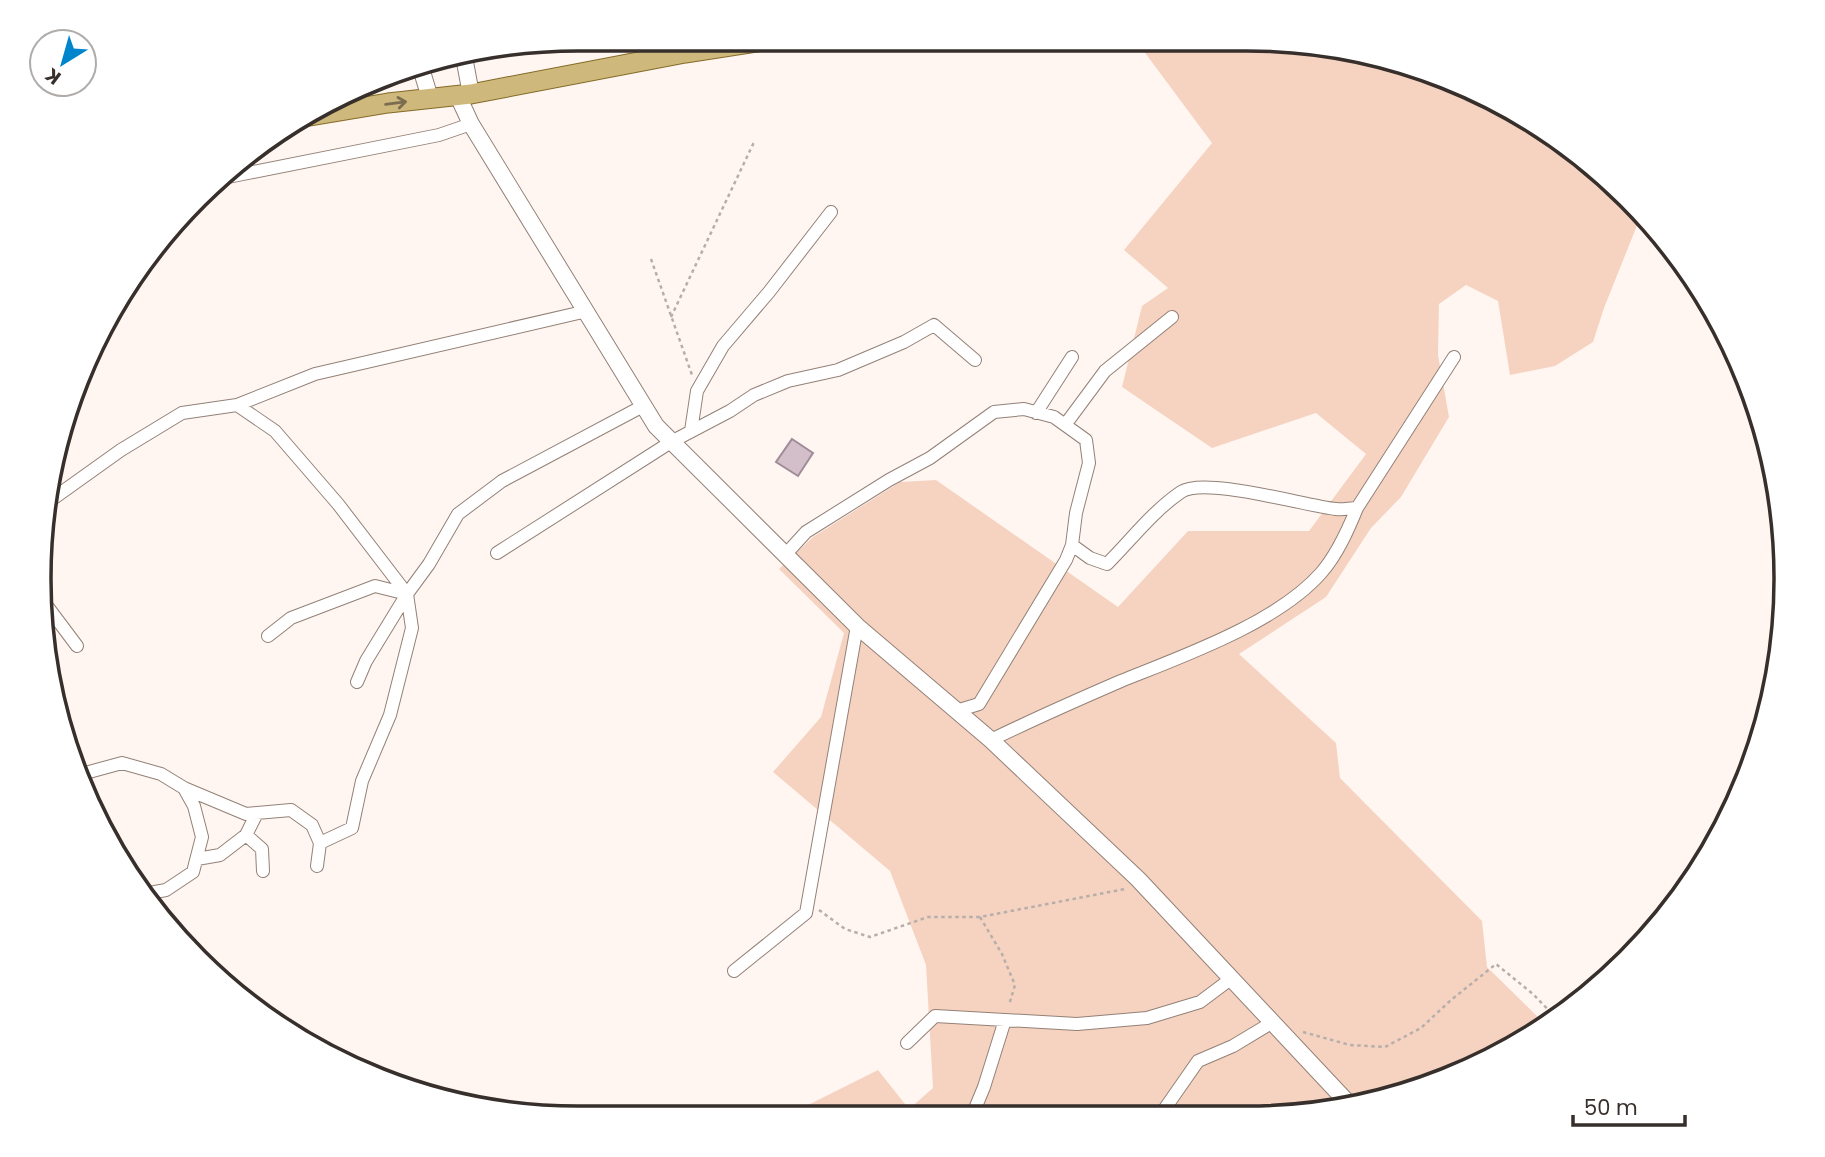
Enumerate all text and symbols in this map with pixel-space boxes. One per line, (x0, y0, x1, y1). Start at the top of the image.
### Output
north arrow (28, 28, 98, 98)
text: K (40, 61, 66, 91)
one-way arrow (384, 96, 406, 109)
scale bar (1573, 1084, 1685, 1128)
text: 50 m (1584, 1093, 1638, 1122)

